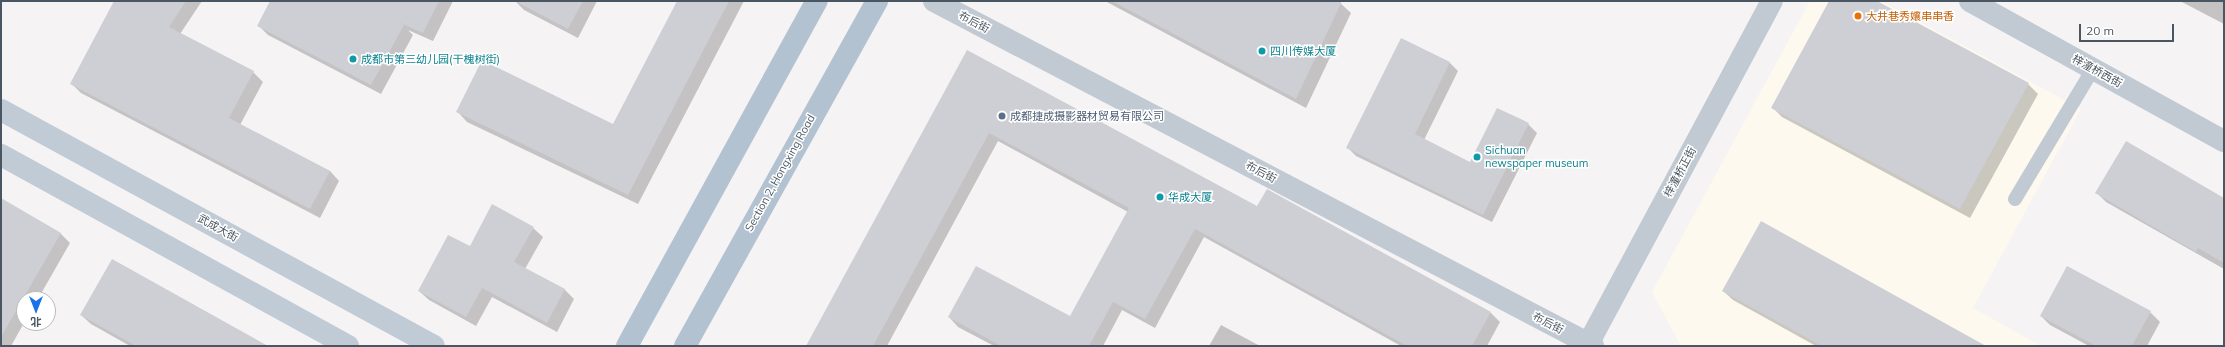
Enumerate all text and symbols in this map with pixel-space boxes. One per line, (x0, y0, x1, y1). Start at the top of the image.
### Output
street label: 布后街 (956, 8, 992, 36)
place label: 大井巷秀孃串串香 (1866, 9, 1954, 23)
marker: 大井巷秀孃串串香 (1853, 11, 1863, 21)
scale bar (2081, 16, 2176, 42)
text: 20 m (2086, 23, 2114, 38)
place label: 四川传媒大厦 (1270, 44, 1336, 58)
marker: 四川传媒大厦 (1257, 46, 1267, 56)
place label: 成都市第三幼儿园(干槐树街) (361, 52, 500, 66)
street label: 梓潼桥西街 (2070, 52, 2124, 90)
marker: 成都市第三幼儿园(干槐树街) (348, 54, 358, 64)
place label: 成都捷成摄影器材贸易有限公司 (1010, 109, 1164, 123)
marker: 成都捷成摄影器材贸易有限公司 (997, 111, 1007, 121)
street label: Section 2, Hongxing Road (742, 112, 818, 234)
place label: Sichuan newspaper museum (1485, 144, 1588, 170)
street label: 梓潼桥正街 (1661, 145, 1699, 199)
marker: Sichuan newspaper museum (1472, 152, 1482, 162)
street label: 布后街 (1243, 158, 1279, 186)
place label: 华成大厦 (1168, 190, 1212, 204)
marker: 华成大厦 (1155, 192, 1165, 202)
street label: 武成大街 (196, 212, 240, 244)
north arrow (16, 291, 56, 331)
street label: 布后街 (1530, 309, 1566, 337)
text: 北 (31, 315, 42, 329)

